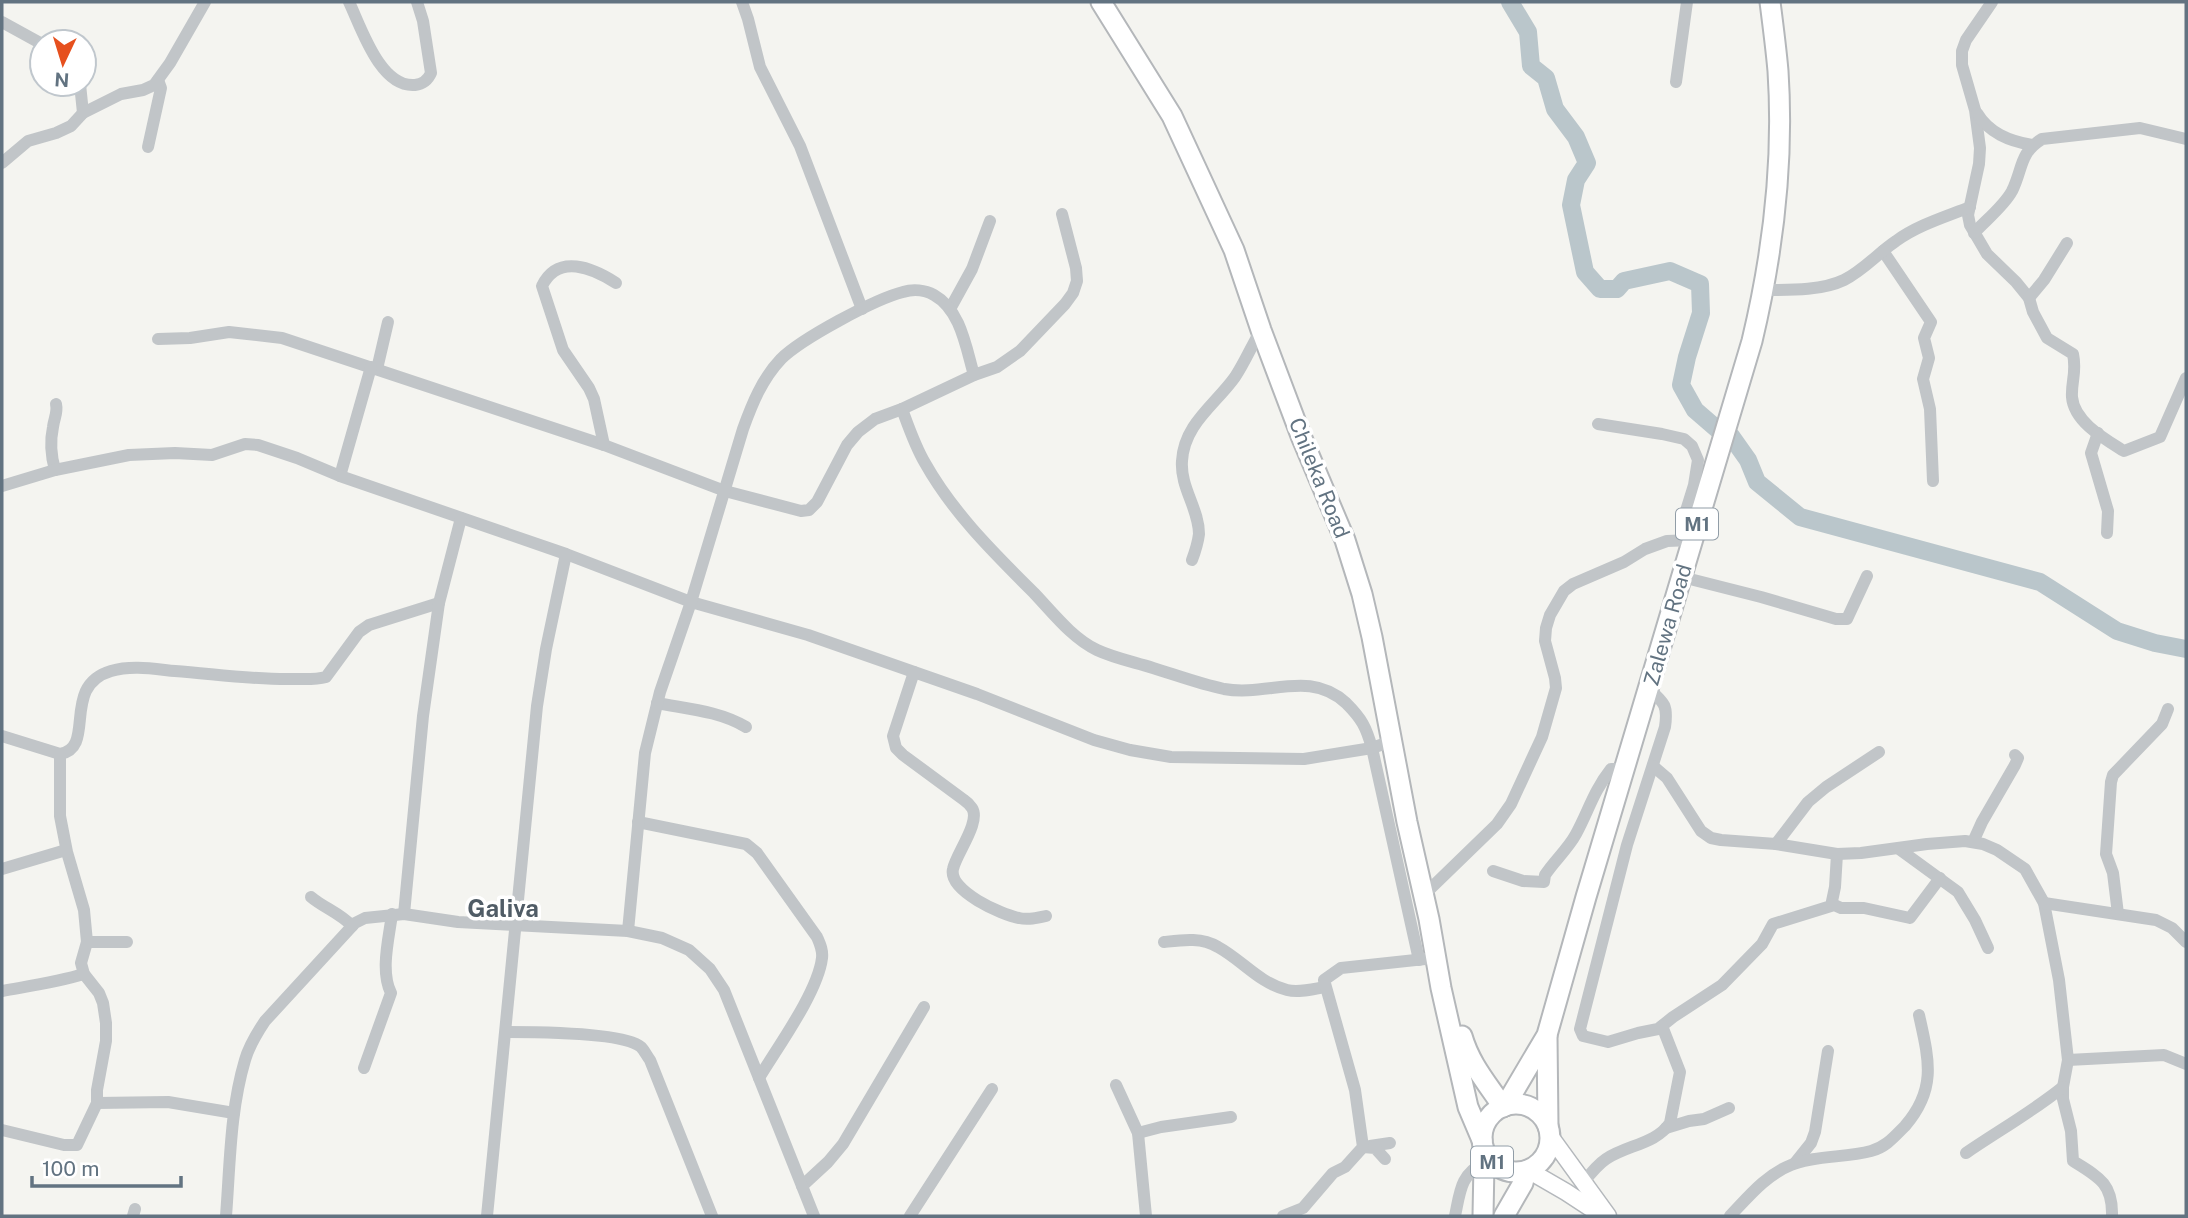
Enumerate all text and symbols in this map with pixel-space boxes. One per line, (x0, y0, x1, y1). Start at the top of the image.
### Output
north arrow (28, 28, 98, 98)
text: N (54, 68, 70, 91)
street label: Chileka Road (1284, 414, 1355, 542)
road number: M1 (1676, 509, 1718, 540)
street label: Zalewa Road (1638, 561, 1697, 689)
district label: Galiva (467, 894, 539, 922)
scale bar (32, 1144, 180, 1188)
road number: M1 (1471, 1146, 1513, 1178)
text: 100 m (42, 1156, 99, 1181)

